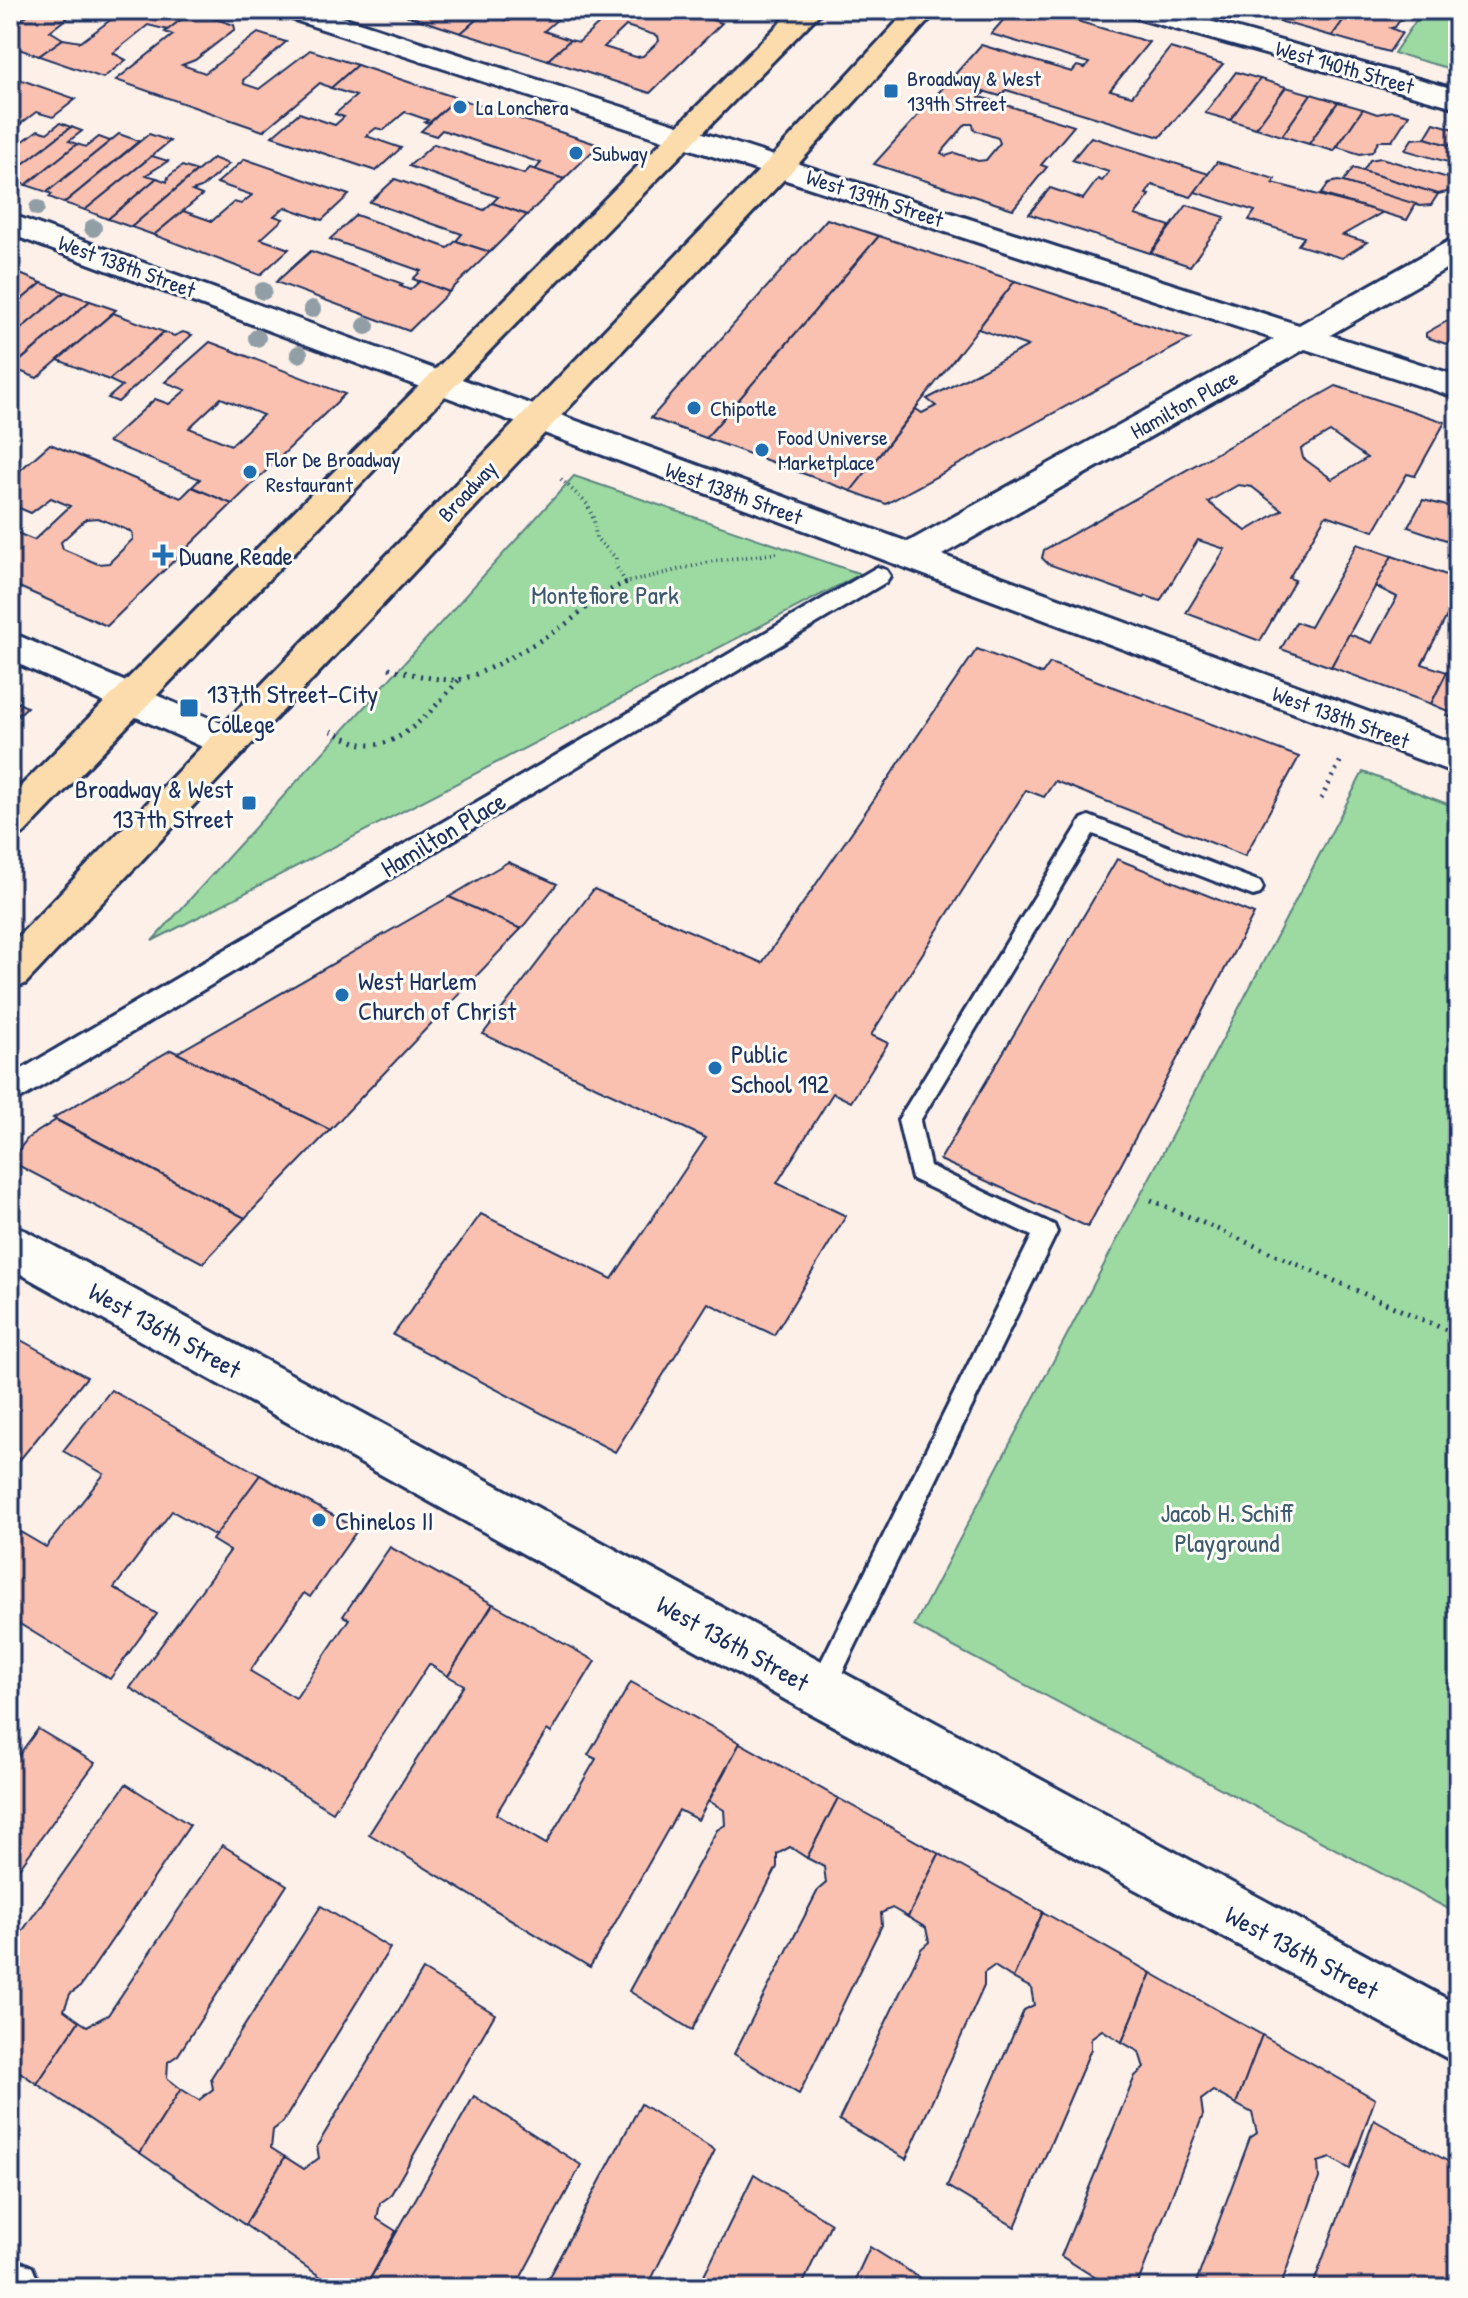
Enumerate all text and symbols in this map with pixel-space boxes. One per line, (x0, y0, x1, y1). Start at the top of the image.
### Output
street label: West 140th Street (1272, 33, 1418, 101)
place label: Broadway & West 139th Street (907, 63, 1041, 118)
marker: Broadway & West 139th Street (882, 82, 900, 100)
place label: La Lonchera (476, 92, 569, 122)
marker: La Lonchera (451, 98, 469, 116)
place label: Subway (592, 138, 648, 168)
marker: Subway (567, 144, 585, 162)
street label: West 139th Street (803, 162, 948, 234)
street label: West 138th Street (54, 227, 200, 305)
street label: Hamilton Place (1125, 362, 1243, 446)
place label: Chipotle (710, 393, 777, 423)
marker: Chipotle (685, 399, 703, 417)
place label: Food Universe Marketplace (777, 422, 888, 477)
marker: Food Universe Marketplace (753, 441, 771, 459)
place label: Flor De Broadway Restaurant (265, 444, 401, 499)
street label: Broadway (431, 454, 503, 528)
street label: West 138th Street (661, 454, 807, 532)
marker: Flor De Broadway Restaurant (241, 463, 259, 481)
place label: Duane Reade (179, 538, 293, 573)
marker: Duane Reade (154, 546, 172, 564)
park label: Montefiore Park (531, 577, 679, 612)
place label: 137th Street–City College (207, 676, 378, 741)
street label: West 138th Street (1268, 678, 1414, 756)
marker: 137th Street–City College (178, 697, 200, 719)
place label: Broadway & West 137th Street (75, 771, 234, 836)
street label: Hamilton Place (374, 783, 512, 885)
marker: Broadway & West 137th Street (240, 794, 258, 812)
place label: West Harlem Church of Christ (358, 963, 517, 1028)
marker: West Harlem Church of Christ (333, 986, 351, 1004)
place label: Public School 192 (731, 1036, 829, 1101)
marker: Public School 192 (706, 1059, 724, 1077)
street label: West 136th Street (83, 1274, 248, 1387)
park label: Jacob H. Schiff Playground (1160, 1495, 1294, 1560)
place label: Chinelos II (335, 1503, 434, 1538)
marker: Chinelos II (310, 1511, 328, 1529)
street label: West 136th Street (651, 1587, 816, 1700)
street label: West 136th Street (1219, 1897, 1386, 2008)

